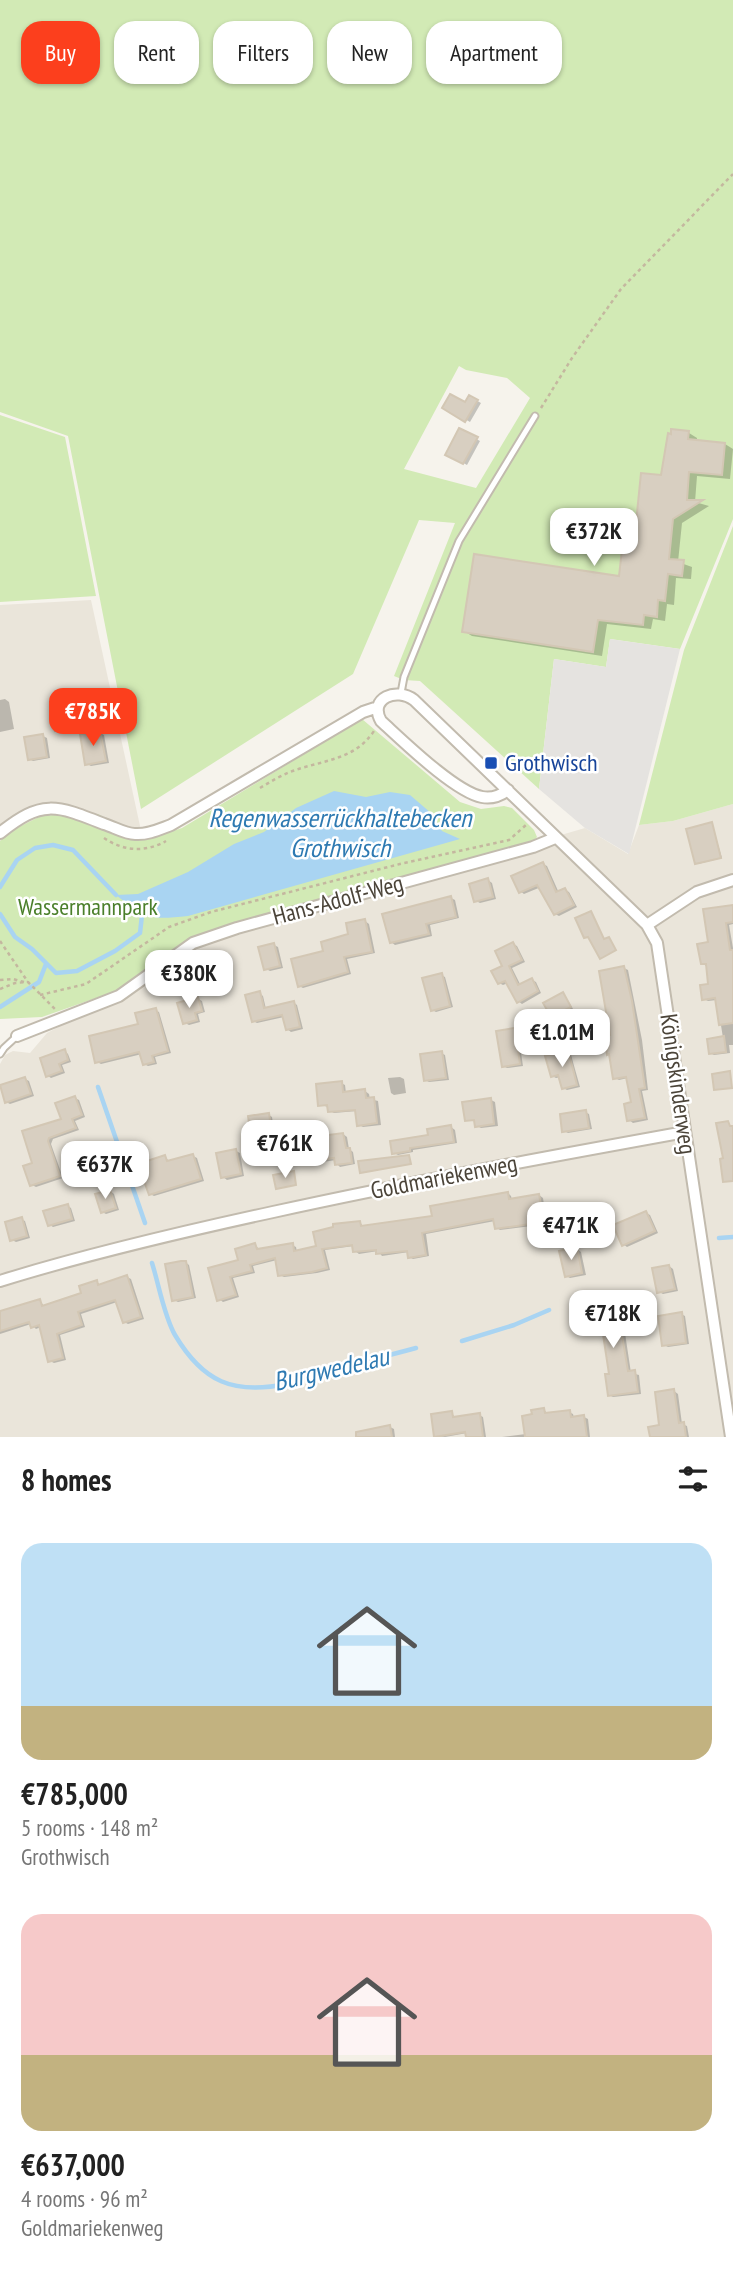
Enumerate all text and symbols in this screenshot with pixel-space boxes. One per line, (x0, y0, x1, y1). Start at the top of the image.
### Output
chip: Buy (21, 21, 100, 84)
chip: Rent (114, 21, 199, 84)
chip: Filters (213, 21, 313, 84)
chip: New (327, 21, 412, 84)
chip: Apartment (426, 21, 562, 84)
pin: €372K (545, 508, 643, 568)
text: €372K (566, 516, 622, 545)
pin: €785K (44, 688, 142, 748)
text: €785K (65, 696, 121, 725)
place label: Grothwisch (505, 747, 598, 778)
marker: Grothwisch (483, 755, 499, 771)
water label: Regenwasserrückhaltebecken Grothwisch (209, 801, 473, 864)
street label: Hans-Adolf-Weg (269, 867, 407, 932)
park label: Wassermannpark (18, 891, 159, 922)
pin: €380K (140, 950, 238, 1010)
text: €380K (161, 958, 217, 987)
pin: €1.01M (505, 1010, 619, 1069)
street label: Königskinderweg (653, 1012, 704, 1156)
text: €1.01M (530, 1017, 594, 1046)
pin: €761K (236, 1120, 334, 1180)
text: €761K (257, 1128, 313, 1157)
pin: €637K (56, 1142, 154, 1201)
street label: Goldmariekenweg (368, 1147, 520, 1206)
text: €637K (77, 1149, 133, 1178)
pin: €471K (522, 1202, 620, 1262)
text: €471K (543, 1210, 599, 1239)
pin: €718K (564, 1290, 662, 1350)
text: €718K (585, 1298, 641, 1327)
water label: Burgwedelau (270, 1339, 393, 1398)
text: 8 homes (21, 1460, 112, 1499)
icon: filters (674, 1460, 712, 1498)
icon: home (304, 1588, 430, 1714)
text: €785,000 (21, 1774, 128, 1813)
text: 5 rooms · 148 m² (21, 1813, 158, 1842)
text: Grothwisch (21, 1842, 110, 1871)
icon: home (304, 1959, 430, 2085)
text: €637,000 (21, 2145, 125, 2184)
text: 4 rooms · 96 m² (21, 2184, 148, 2213)
text: Goldmariekenweg (21, 2213, 163, 2242)

